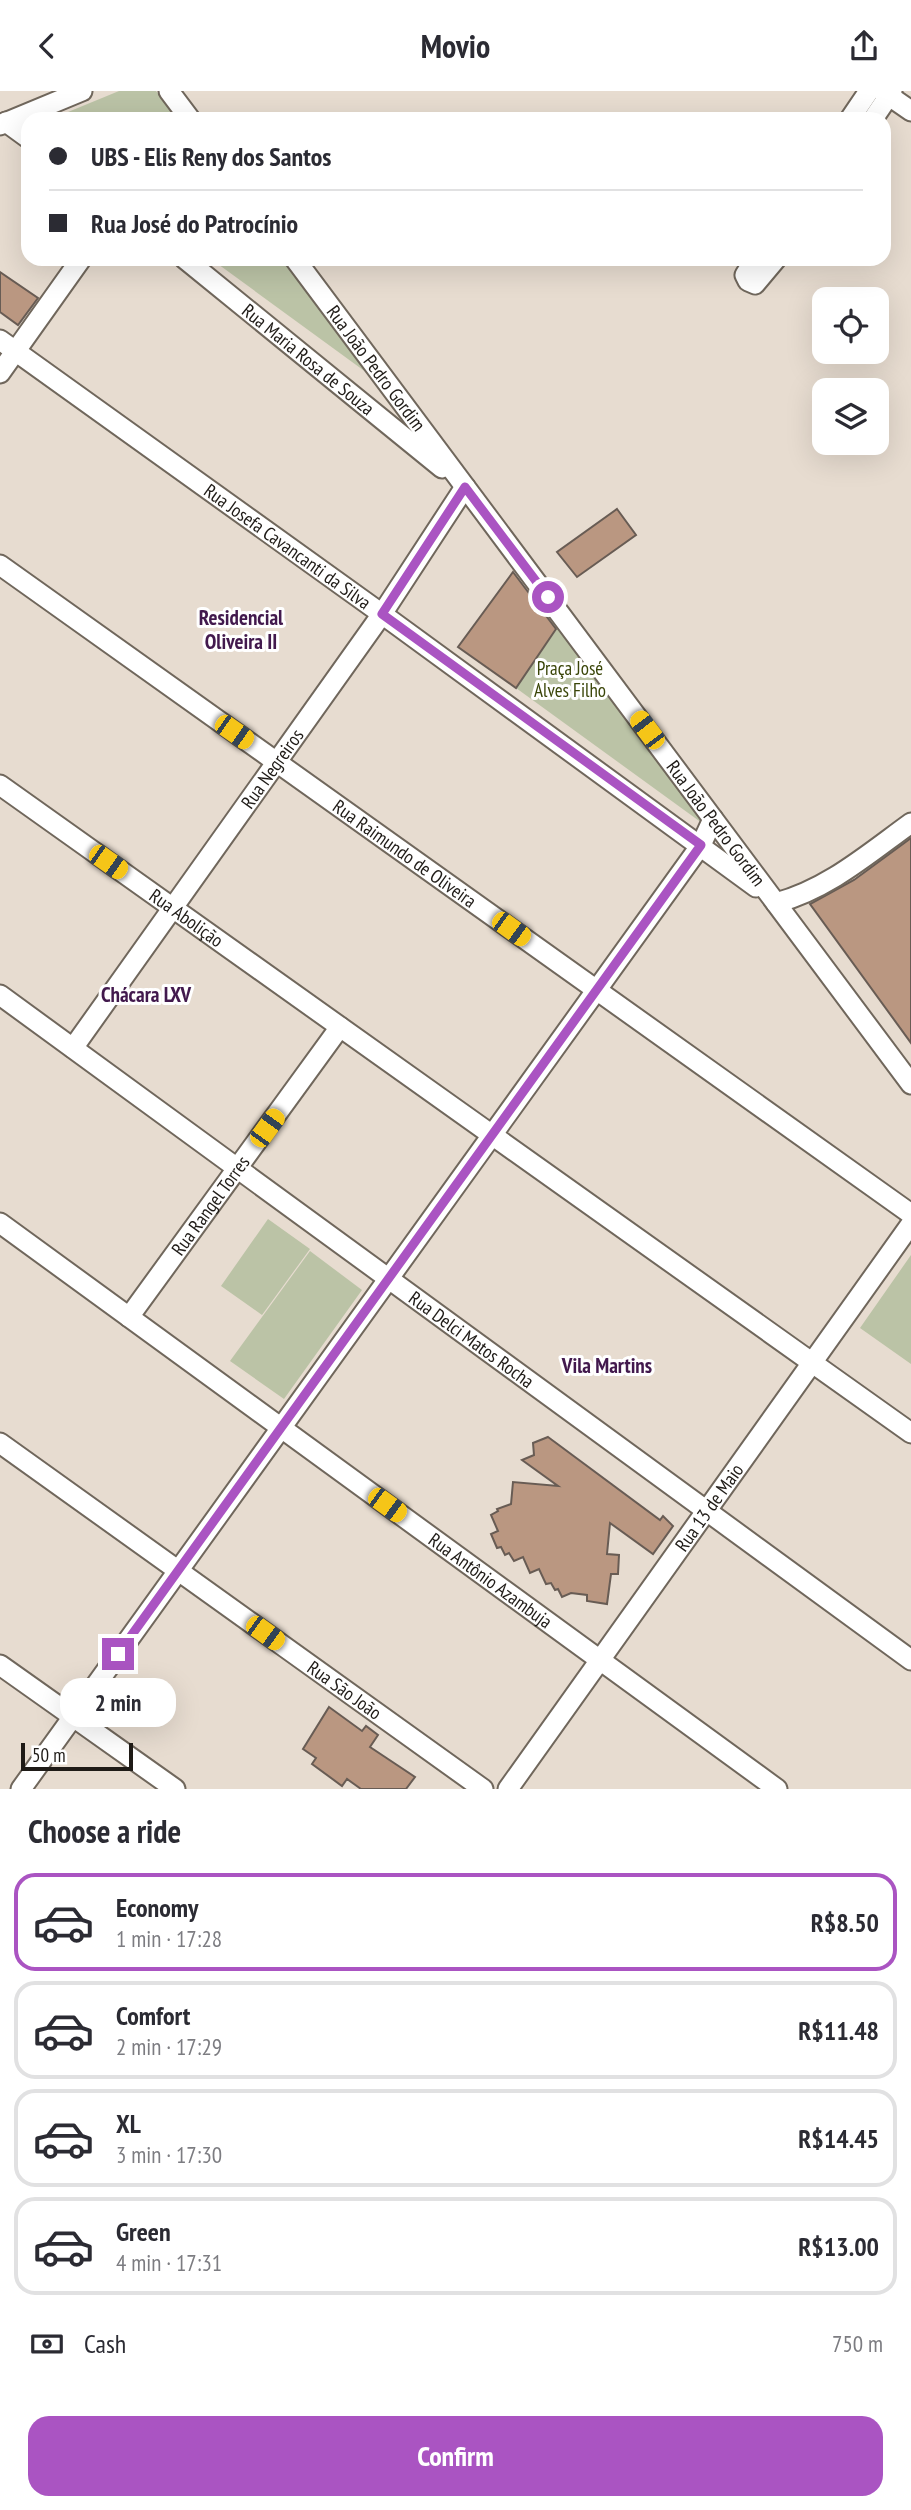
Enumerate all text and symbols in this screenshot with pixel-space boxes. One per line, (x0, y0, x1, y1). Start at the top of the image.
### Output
text: Movio (421, 25, 490, 67)
icon: back (28, 27, 66, 65)
icon: share (845, 27, 883, 65)
text: UBS - Elis Reny dos Santos (91, 140, 331, 173)
text: Rua José do Patrocínio (91, 207, 298, 240)
map controls (812, 287, 889, 455)
button: locate (812, 287, 889, 364)
street label: Rua Maria Rosa de Souza (237, 298, 379, 420)
street label: Rua João Pedro Gordim (322, 300, 431, 436)
button: layers (812, 378, 889, 455)
street label: Rua Josefa Cavancanti da Silva (200, 478, 376, 614)
route start (532, 581, 564, 613)
district label: Residencial Oliveira II (199, 604, 284, 655)
park label: Praça José Alves Filho (534, 656, 606, 702)
car (626, 707, 669, 753)
car (211, 711, 258, 753)
street label: Rua Negreiros (235, 724, 308, 813)
street label: Rua João Pedro Gordim (661, 756, 771, 891)
street label: Rua Raimundo de Oliveira (328, 794, 481, 913)
car (85, 841, 132, 883)
street label: Rua Abolição (145, 883, 228, 952)
car (488, 908, 535, 950)
district label: Chácara LXV (101, 981, 192, 1008)
car (247, 1105, 288, 1151)
street label: Rua Rangel Torres (166, 1151, 255, 1260)
street label: Rua Delci Matos Rocha (404, 1286, 539, 1393)
district label: Vila Martins (561, 1352, 652, 1379)
street label: Rua 13 de Maio (669, 1459, 748, 1556)
car (364, 1484, 411, 1526)
street label: Rua Antônio Azambuja (424, 1527, 557, 1633)
car (242, 1612, 289, 1654)
route end (102, 1638, 134, 1670)
street label: Rua São João (303, 1655, 386, 1725)
callout: 2 min (60, 1679, 176, 1727)
text: 2 min (95, 1688, 141, 1717)
scale bar (21, 1740, 133, 1772)
text: 50 m (32, 1743, 66, 1767)
text: Choose a ride (28, 1810, 181, 1852)
icon: car (32, 1891, 95, 1954)
text: Economy (116, 1891, 198, 1924)
text: R$8.50 (811, 1906, 879, 1939)
text: 1 min · 17:28 (116, 1924, 222, 1953)
icon: car (32, 1999, 95, 2062)
text: Comfort (116, 1999, 190, 2032)
text: R$11.48 (798, 2014, 879, 2047)
text: 2 min · 17:29 (116, 2032, 222, 2061)
icon: car (32, 2107, 95, 2170)
text: XL (116, 2107, 141, 2140)
text: R$14.45 (798, 2122, 879, 2155)
text: 3 min · 17:30 (116, 2140, 222, 2169)
icon: car (32, 2215, 95, 2278)
text: Green (116, 2215, 171, 2248)
text: R$13.00 (798, 2230, 879, 2263)
text: 4 min · 17:31 (116, 2248, 222, 2277)
icon: cash (28, 2325, 66, 2363)
text: Cash (84, 2327, 126, 2360)
text: 750 m (832, 2329, 883, 2358)
button: Confirm (28, 2416, 883, 2496)

